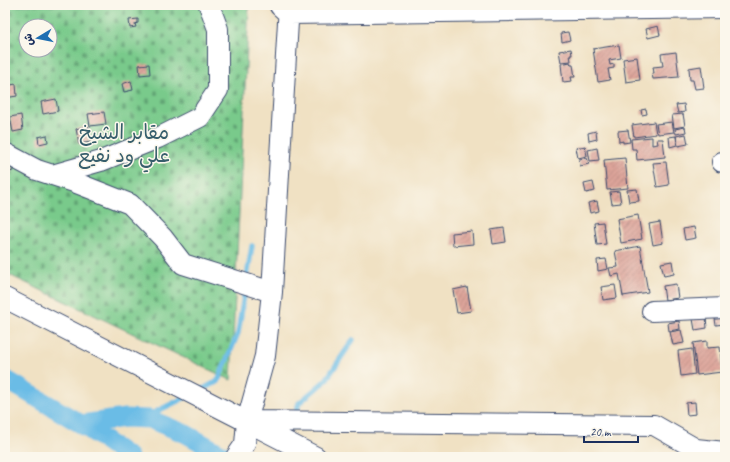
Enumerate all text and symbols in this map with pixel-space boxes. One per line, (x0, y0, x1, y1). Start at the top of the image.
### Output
north arrow (18, 18, 58, 58)
text: ش (20, 33, 36, 47)
park label: مقابر الشيخ علي ود نفيع (78, 120, 170, 173)
scale bar (584, 418, 638, 444)
text: 20 m (590, 424, 612, 440)

